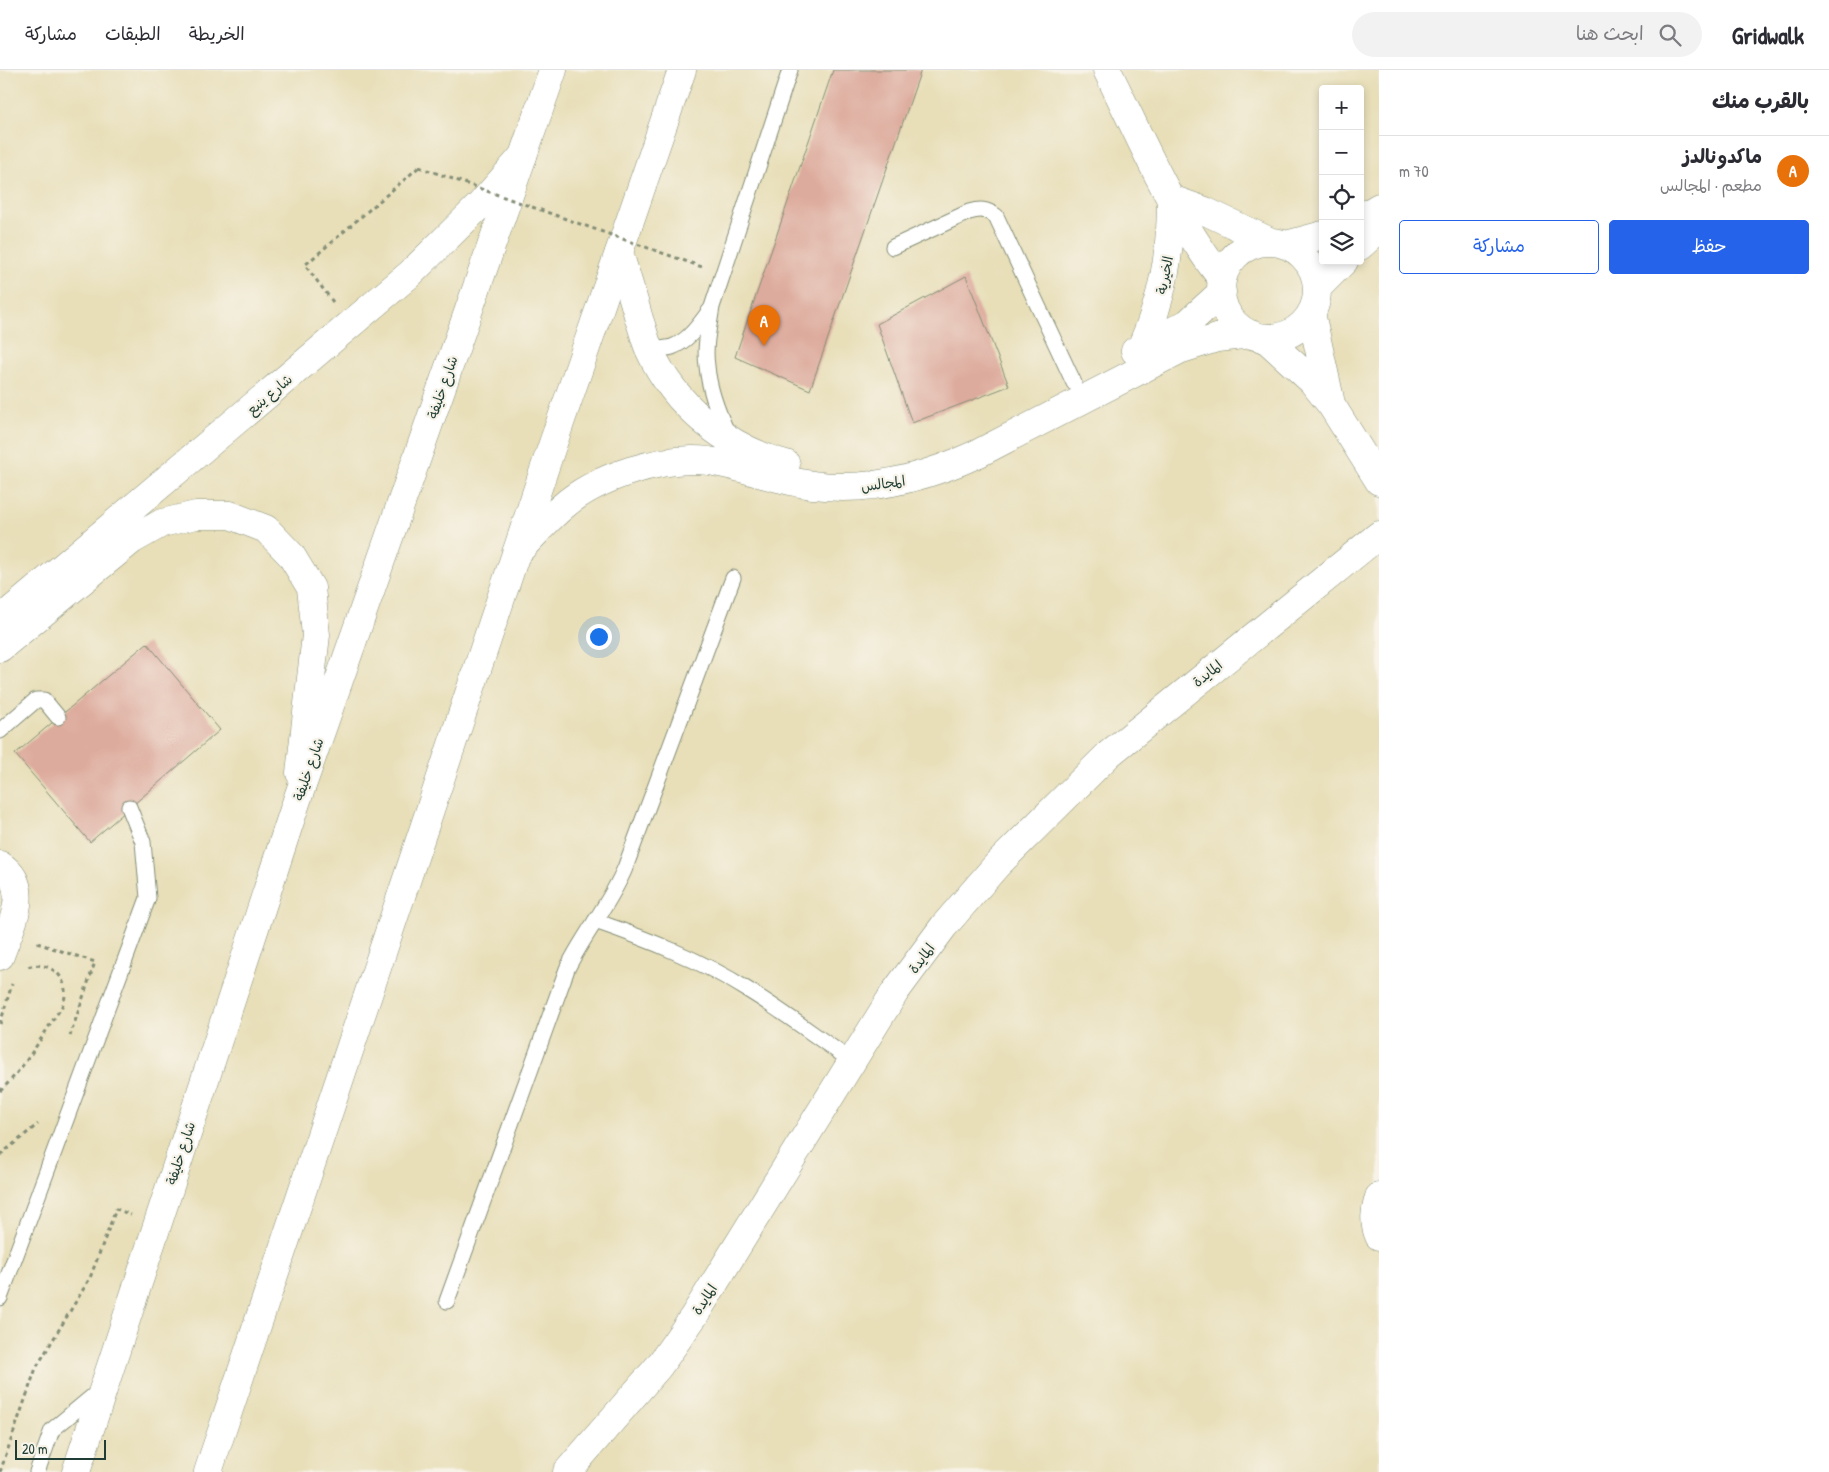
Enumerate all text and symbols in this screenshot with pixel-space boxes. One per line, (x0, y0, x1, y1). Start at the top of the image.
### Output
search box (1352, 12, 1702, 57)
text: Gridwalk (1732, 19, 1804, 51)
text: ابحث هنا (1576, 20, 1644, 46)
text: مشاركة (25, 21, 77, 46)
text: الطبقات (105, 21, 161, 46)
text: الخريطة (189, 21, 245, 46)
icon: search (1656, 21, 1684, 49)
map controls (1319, 85, 1364, 265)
button: + (1319, 85, 1364, 130)
text: بالقرب منك (1712, 86, 1809, 115)
button: − (1319, 130, 1364, 175)
text: ماكدونالدز (1683, 143, 1762, 169)
text: 70 m (1399, 160, 1429, 182)
text: A (1789, 160, 1797, 182)
text: مطعم · المجالس (1660, 174, 1762, 196)
button: locate (1319, 175, 1364, 220)
button: layers (1319, 220, 1364, 265)
button: مشاركة (1399, 220, 1599, 274)
button: حفظ (1609, 220, 1809, 274)
street label: الخيرية (1151, 254, 1177, 296)
pin: A (748, 305, 780, 346)
street label: شارع خليفة (422, 353, 463, 421)
street label: شارع ينبع (242, 369, 297, 420)
street label: المجالس (860, 470, 906, 496)
your location (586, 624, 612, 650)
street label: المايدة (1188, 655, 1226, 691)
street label: شارع خليفة (288, 735, 329, 803)
street label: المايدة (903, 939, 939, 977)
street label: شارع خليفة (161, 1119, 200, 1187)
street label: المايدة (687, 1280, 721, 1318)
scale bar (15, 1437, 106, 1460)
text: 20 m (22, 1439, 48, 1458)

